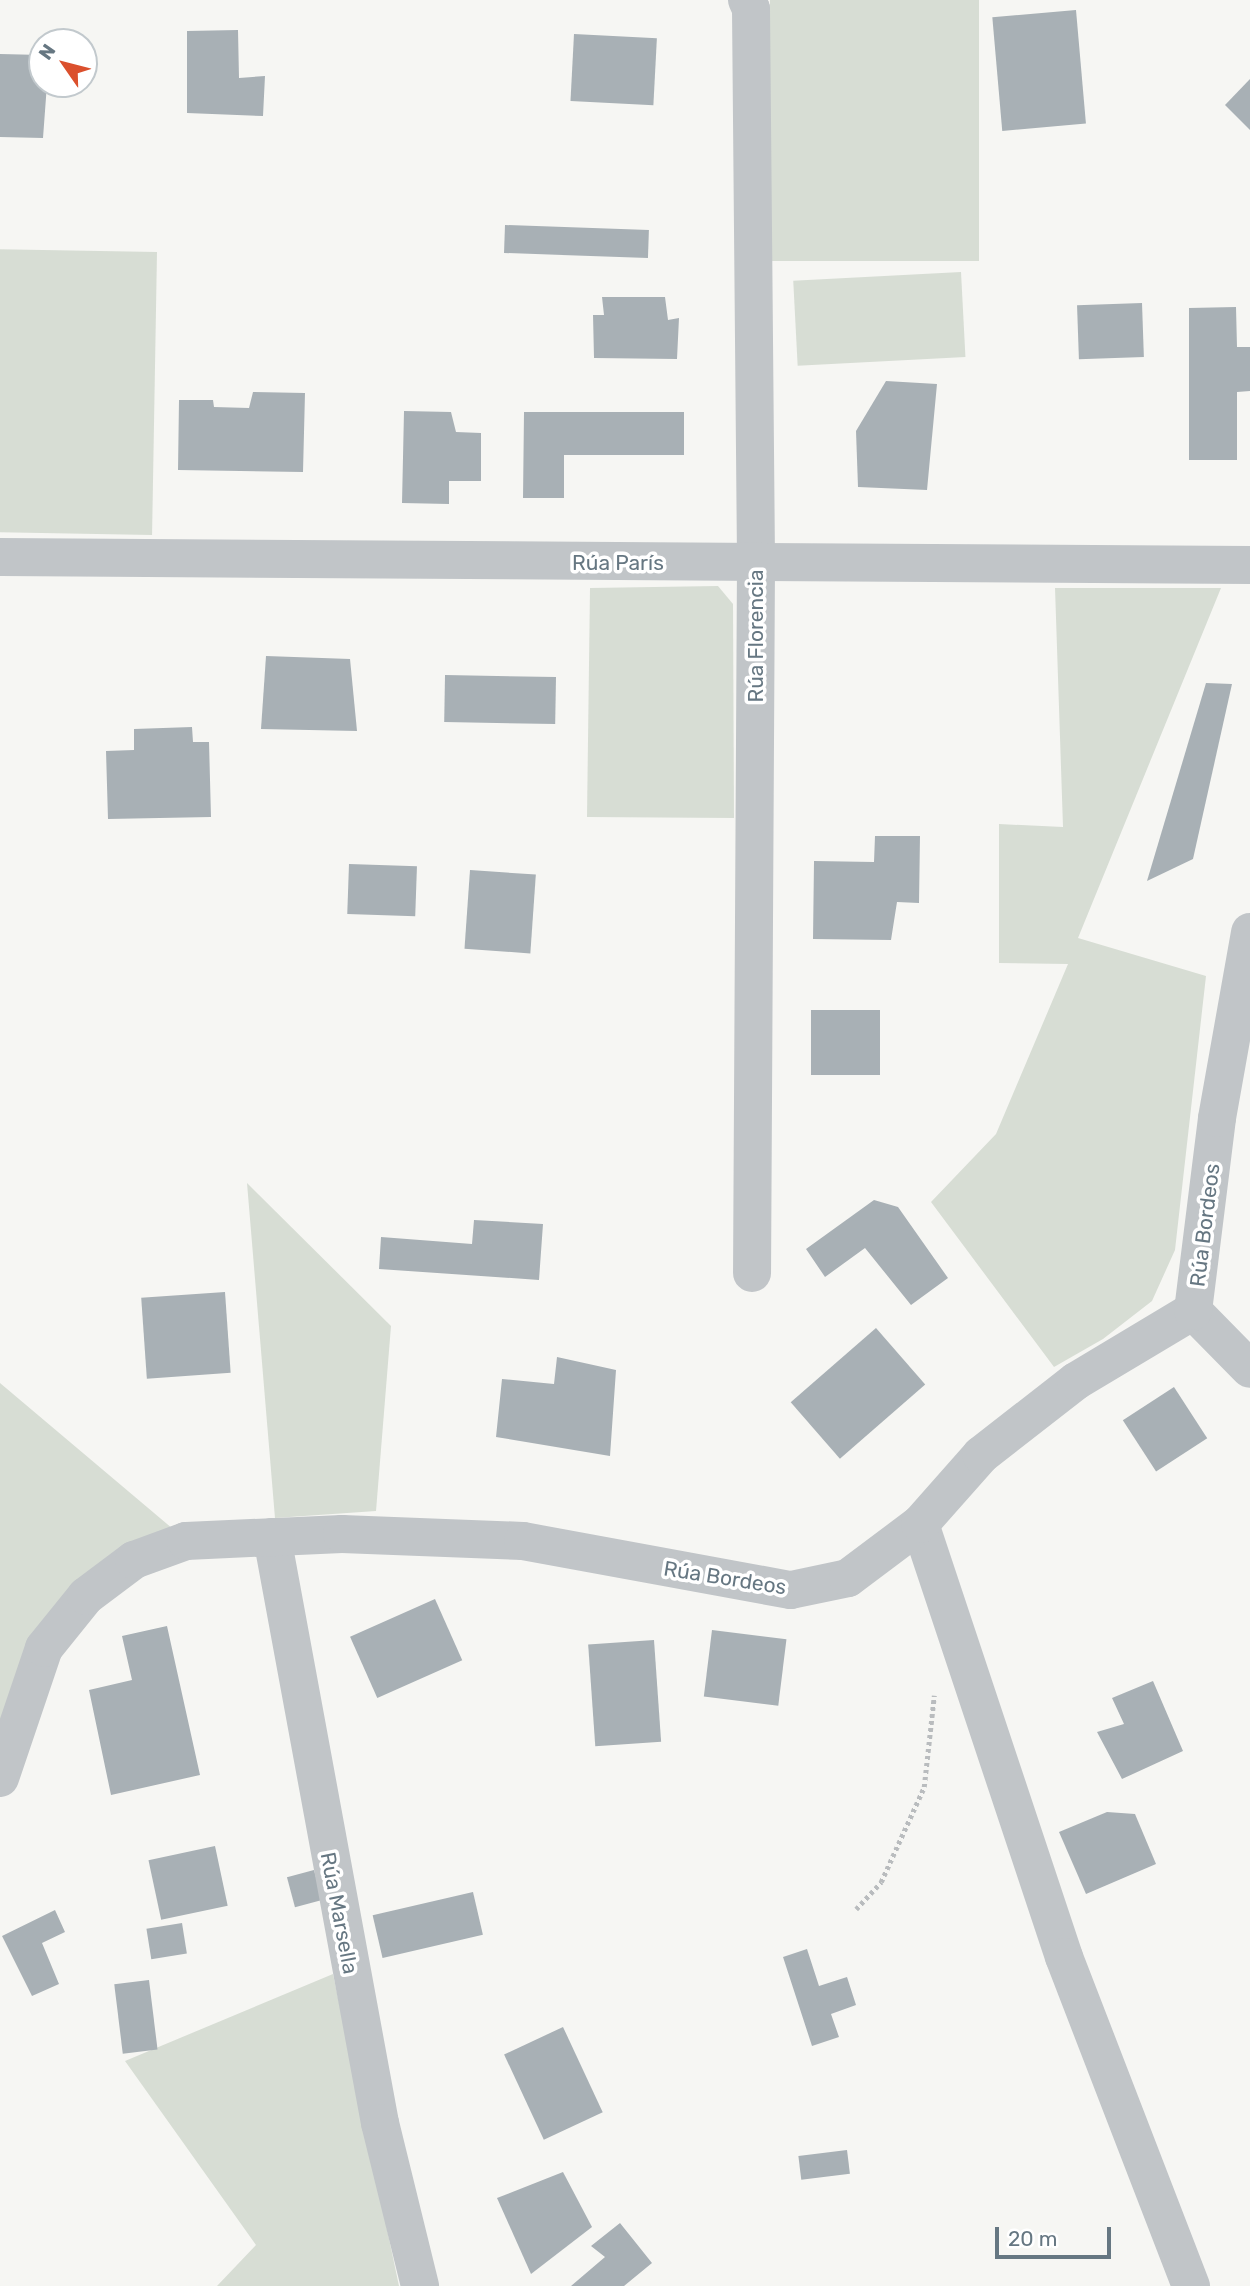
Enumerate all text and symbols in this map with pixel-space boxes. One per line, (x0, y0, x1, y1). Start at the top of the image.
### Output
north arrow (28, 28, 98, 98)
text: N (34, 40, 60, 64)
street label: Rúa París (572, 550, 664, 576)
street label: Rúa Florencia (743, 569, 769, 703)
street label: Rúa Bordeos (1185, 1162, 1225, 1288)
street label: Rúa Bordeos (662, 1556, 788, 1600)
street label: Rúa Marsella (315, 1850, 363, 1976)
scale bar (998, 2212, 1114, 2256)
text: 20 m (1008, 2226, 1057, 2251)

